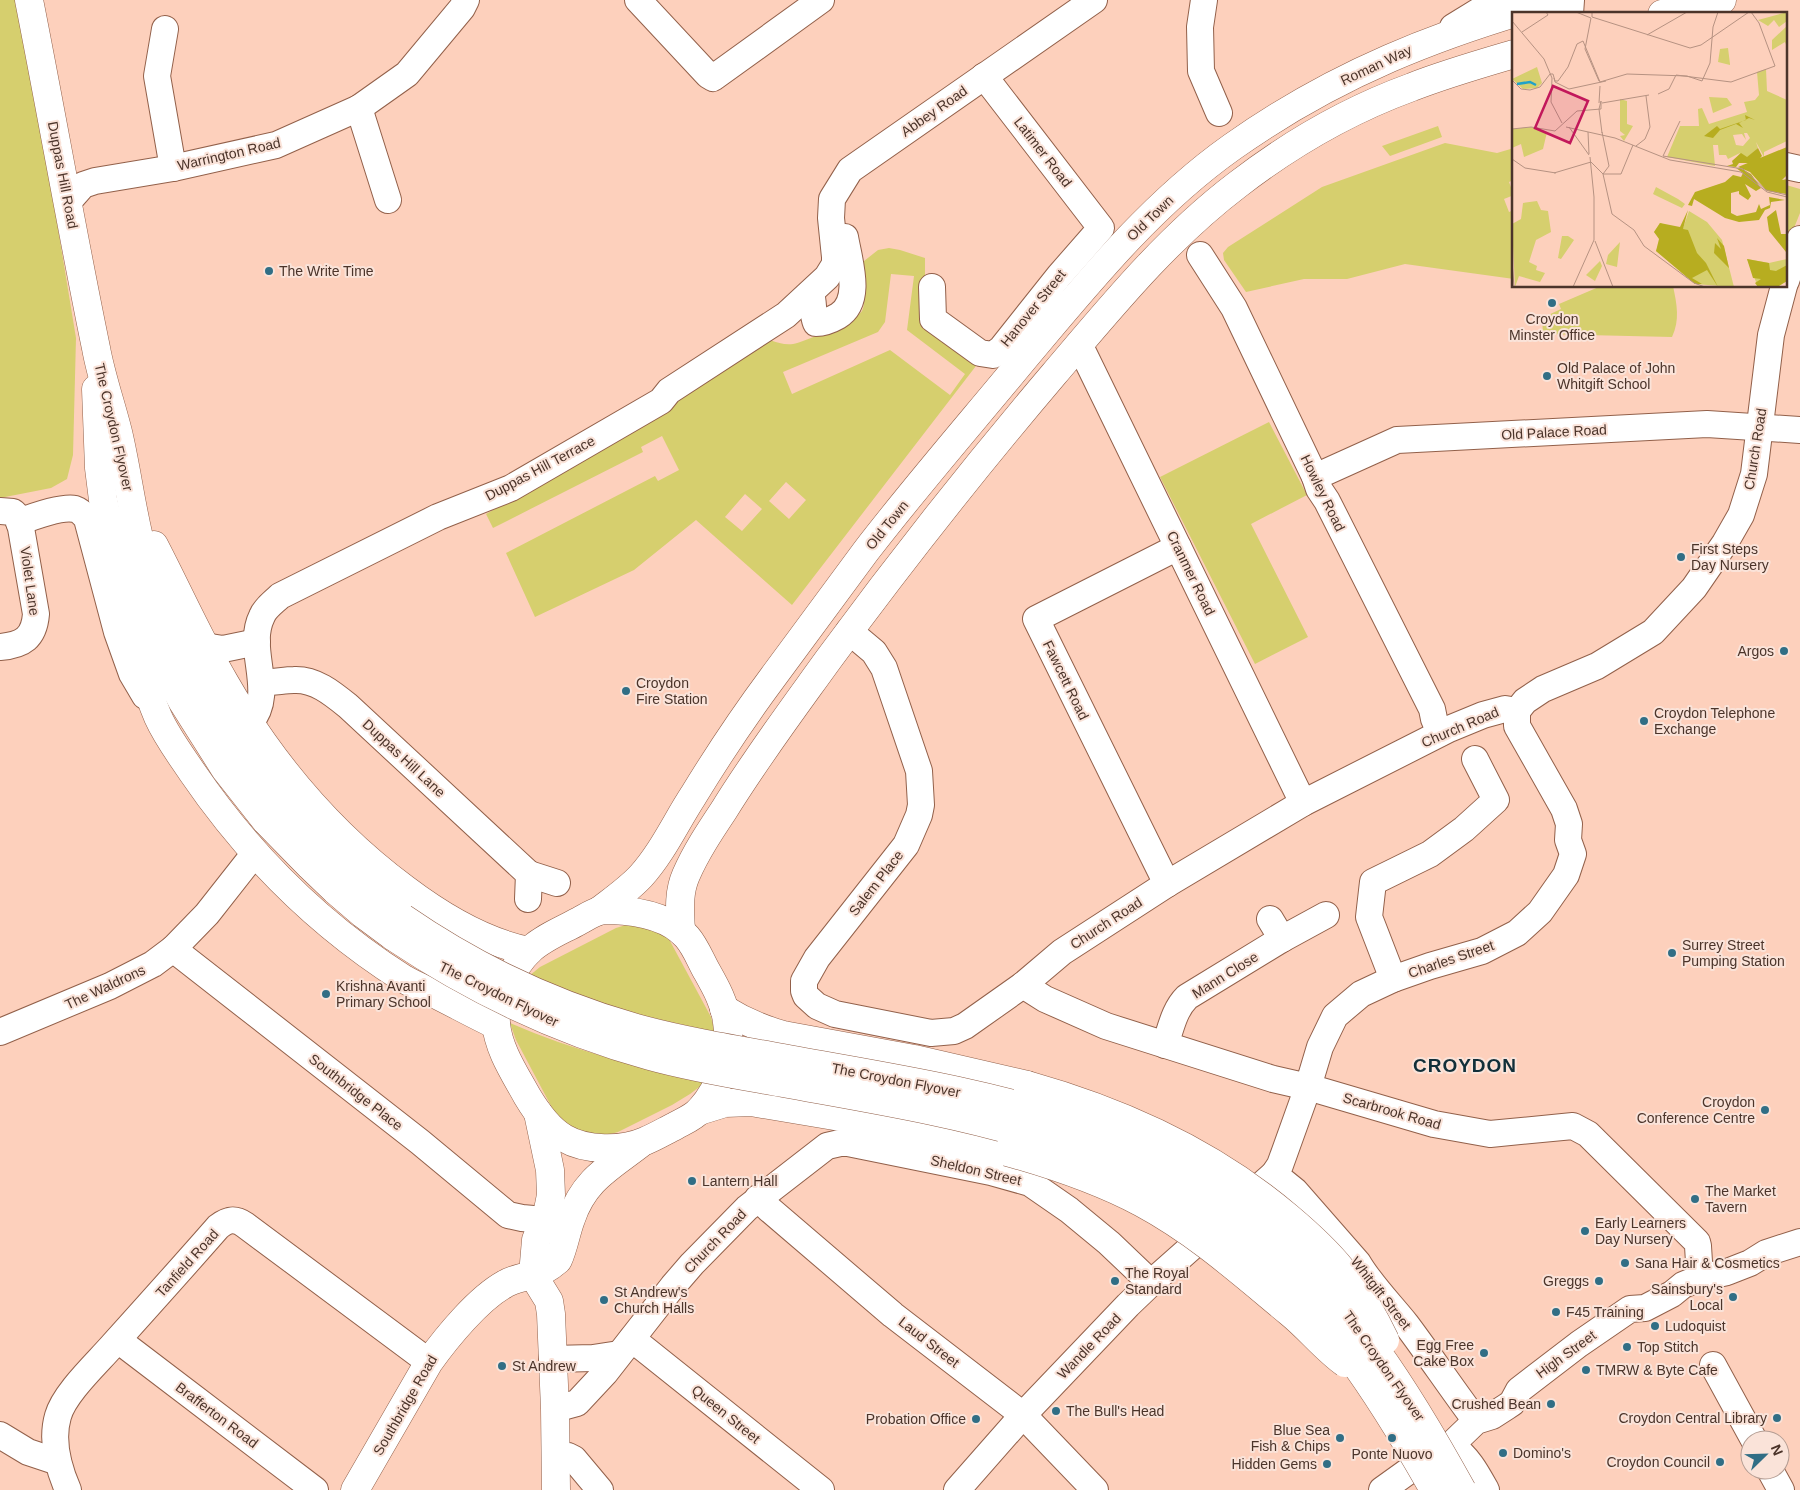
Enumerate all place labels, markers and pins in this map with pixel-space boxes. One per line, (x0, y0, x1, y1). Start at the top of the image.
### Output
place label: The Write Time (279, 263, 374, 279)
marker: The Write Time (263, 265, 275, 277)
marker: Croydon Minster Office (1546, 297, 1558, 309)
place label: Croydon Minster Office (1509, 311, 1595, 343)
place label: Old Palace of John Whitgift School (1557, 360, 1675, 392)
marker: Old Palace of John Whitgift School (1541, 370, 1553, 382)
place label: First Steps Day Nursery (1691, 541, 1769, 573)
marker: First Steps Day Nursery (1675, 551, 1687, 563)
place label: Argos (1737, 643, 1774, 659)
marker: Argos (1778, 645, 1790, 657)
place label: Croydon Fire Station (636, 675, 708, 707)
marker: Croydon Fire Station (620, 685, 632, 697)
place label: Croydon Telephone Exchange (1654, 705, 1775, 737)
marker: Croydon Telephone Exchange (1638, 715, 1650, 727)
place label: Surrey Street Pumping Station (1682, 937, 1785, 969)
marker: Surrey Street Pumping Station (1666, 947, 1678, 959)
place label: Krishna Avanti Primary School (336, 978, 431, 1010)
marker: Krishna Avanti Primary School (320, 988, 332, 1000)
place label: Croydon Conference Centre (1637, 1094, 1755, 1126)
marker: Croydon Conference Centre (1759, 1104, 1771, 1116)
place label: Lantern Hall (702, 1173, 778, 1189)
marker: Lantern Hall (686, 1175, 698, 1187)
place label: The Market Tavern (1705, 1183, 1776, 1215)
marker: The Market Tavern (1689, 1193, 1701, 1205)
place label: Early Learners Day Nursery (1595, 1215, 1686, 1247)
marker: Early Learners Day Nursery (1579, 1225, 1591, 1237)
place label: Sana Hair & Cosmetics (1635, 1255, 1780, 1271)
marker: Sana Hair & Cosmetics (1619, 1257, 1631, 1269)
place label: The Royal Standard (1125, 1265, 1189, 1297)
place label: Greggs (1543, 1273, 1589, 1289)
marker: The Royal Standard (1109, 1275, 1121, 1287)
marker: Greggs (1593, 1275, 1605, 1287)
place label: Sainsbury's Local (1651, 1281, 1723, 1313)
place label: St Andrew's Church Halls (614, 1284, 694, 1316)
marker: Sainsbury's Local (1727, 1291, 1739, 1303)
marker: St Andrew's Church Halls (598, 1294, 610, 1306)
place label: F45 Training (1566, 1304, 1644, 1320)
marker: F45 Training (1550, 1306, 1562, 1318)
place label: Ludoquist (1665, 1318, 1726, 1334)
marker: Ludoquist (1649, 1320, 1661, 1332)
place label: Egg Free Cake Box (1413, 1337, 1474, 1369)
place label: Top Stitch (1637, 1339, 1698, 1355)
marker: Top Stitch (1621, 1341, 1633, 1353)
marker: Egg Free Cake Box (1478, 1347, 1490, 1359)
place label: St Andrew (512, 1358, 577, 1374)
marker: St Andrew (496, 1360, 508, 1372)
place label: TMRW & Byte Cafe (1596, 1362, 1718, 1378)
marker: TMRW & Byte Cafe (1580, 1364, 1592, 1376)
place label: Crushed Bean (1451, 1396, 1541, 1412)
marker: Crushed Bean (1545, 1398, 1557, 1410)
place label: The Bull's Head (1066, 1403, 1164, 1419)
marker: The Bull's Head (1050, 1405, 1062, 1417)
place label: Croydon Central Library (1618, 1410, 1767, 1426)
place label: Probation Office (866, 1411, 966, 1427)
marker: Croydon Central Library (1771, 1412, 1783, 1424)
marker: Probation Office (970, 1413, 982, 1425)
place label: Blue Sea Fish & Chips (1251, 1422, 1330, 1454)
marker: Blue Sea Fish & Chips (1334, 1432, 1346, 1444)
marker: Ponte Nuovo (1386, 1432, 1398, 1444)
place label: Domino's (1513, 1445, 1571, 1461)
place label: Ponte Nuovo (1352, 1446, 1433, 1462)
marker: Domino's (1497, 1447, 1509, 1459)
place label: Croydon Council (1607, 1454, 1710, 1470)
place label: Hidden Gems (1231, 1456, 1317, 1472)
marker: Croydon Council (1714, 1456, 1726, 1468)
marker: Hidden Gems (1321, 1458, 1333, 1470)

